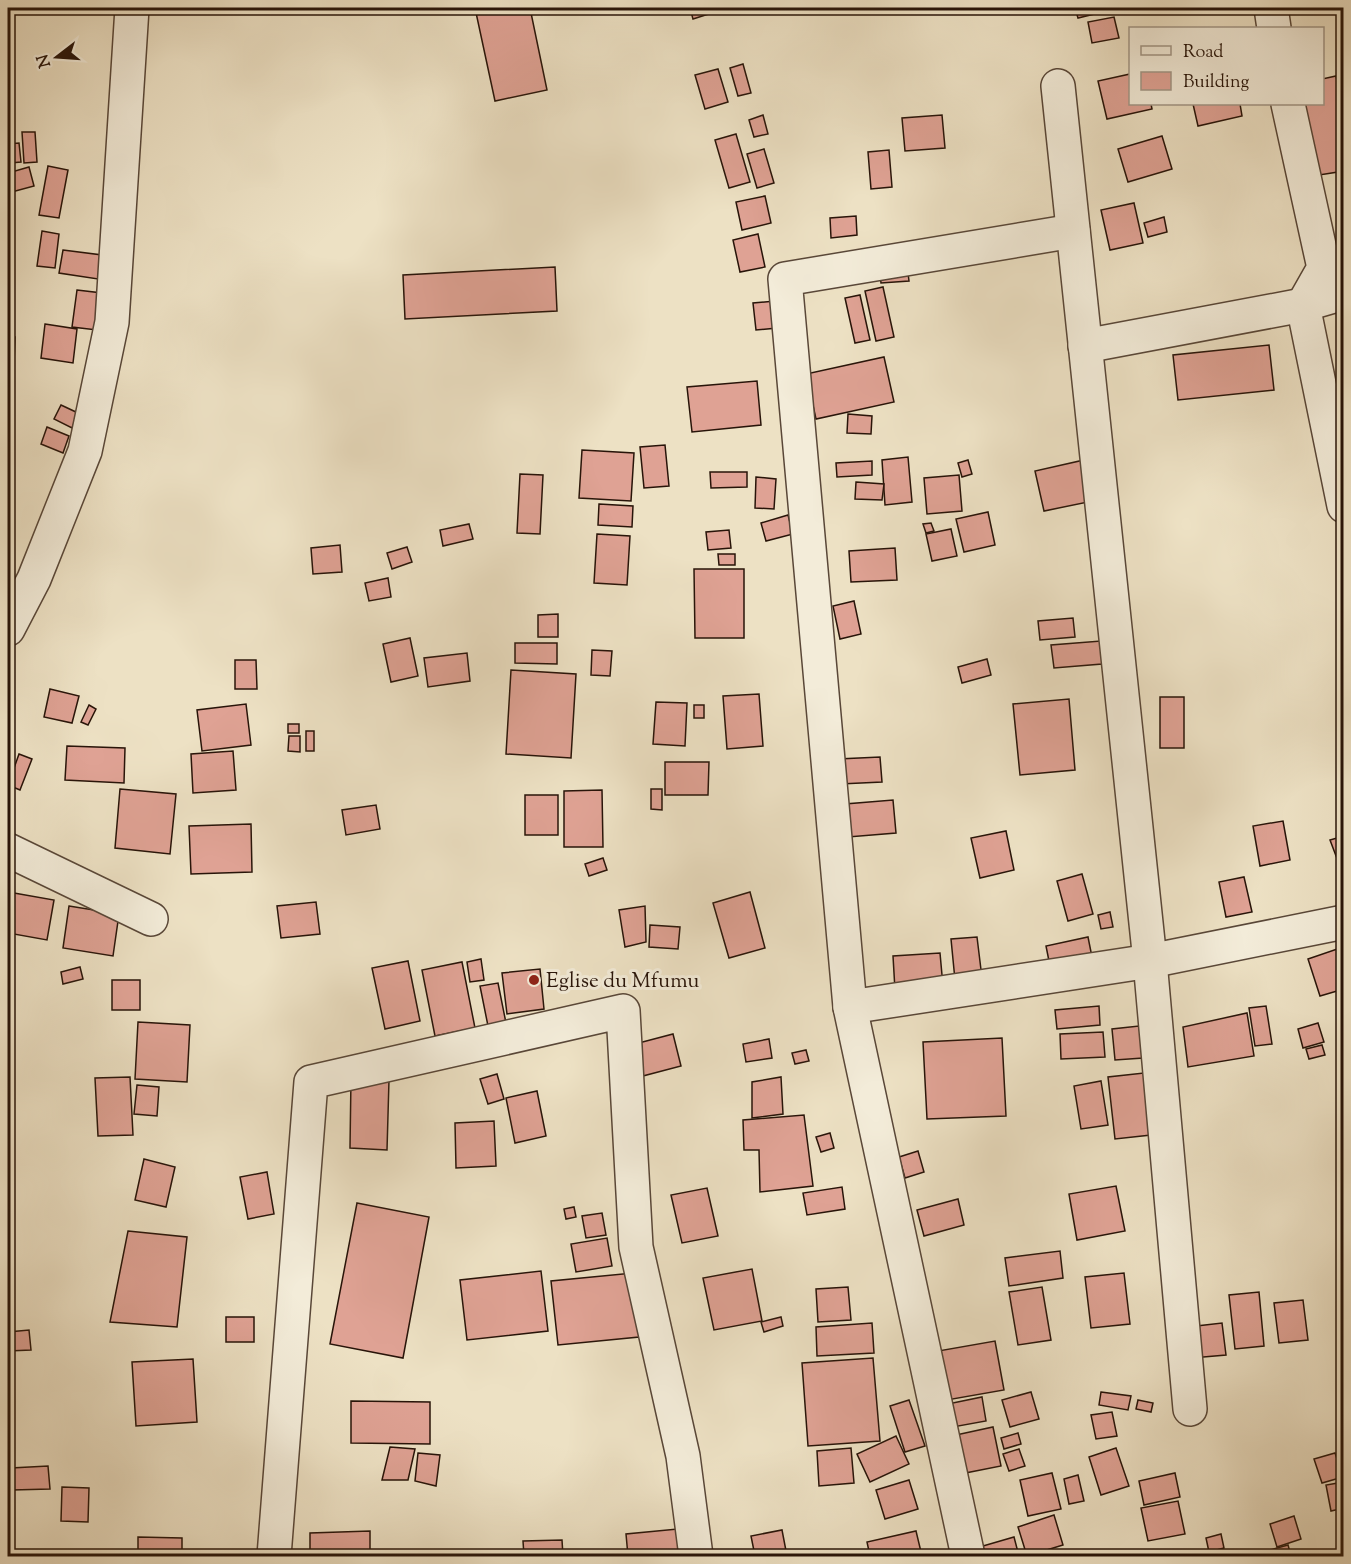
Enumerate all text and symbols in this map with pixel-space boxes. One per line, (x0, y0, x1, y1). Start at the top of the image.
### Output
north arrow (27, 27, 87, 87)
legend (1129, 27, 1324, 105)
text: Road (1183, 40, 1223, 66)
text: N (32, 51, 58, 70)
text: Building (1183, 70, 1249, 96)
place label: Eglise du Mfumu (546, 967, 699, 997)
marker: Eglise du Mfumu (527, 973, 541, 987)

